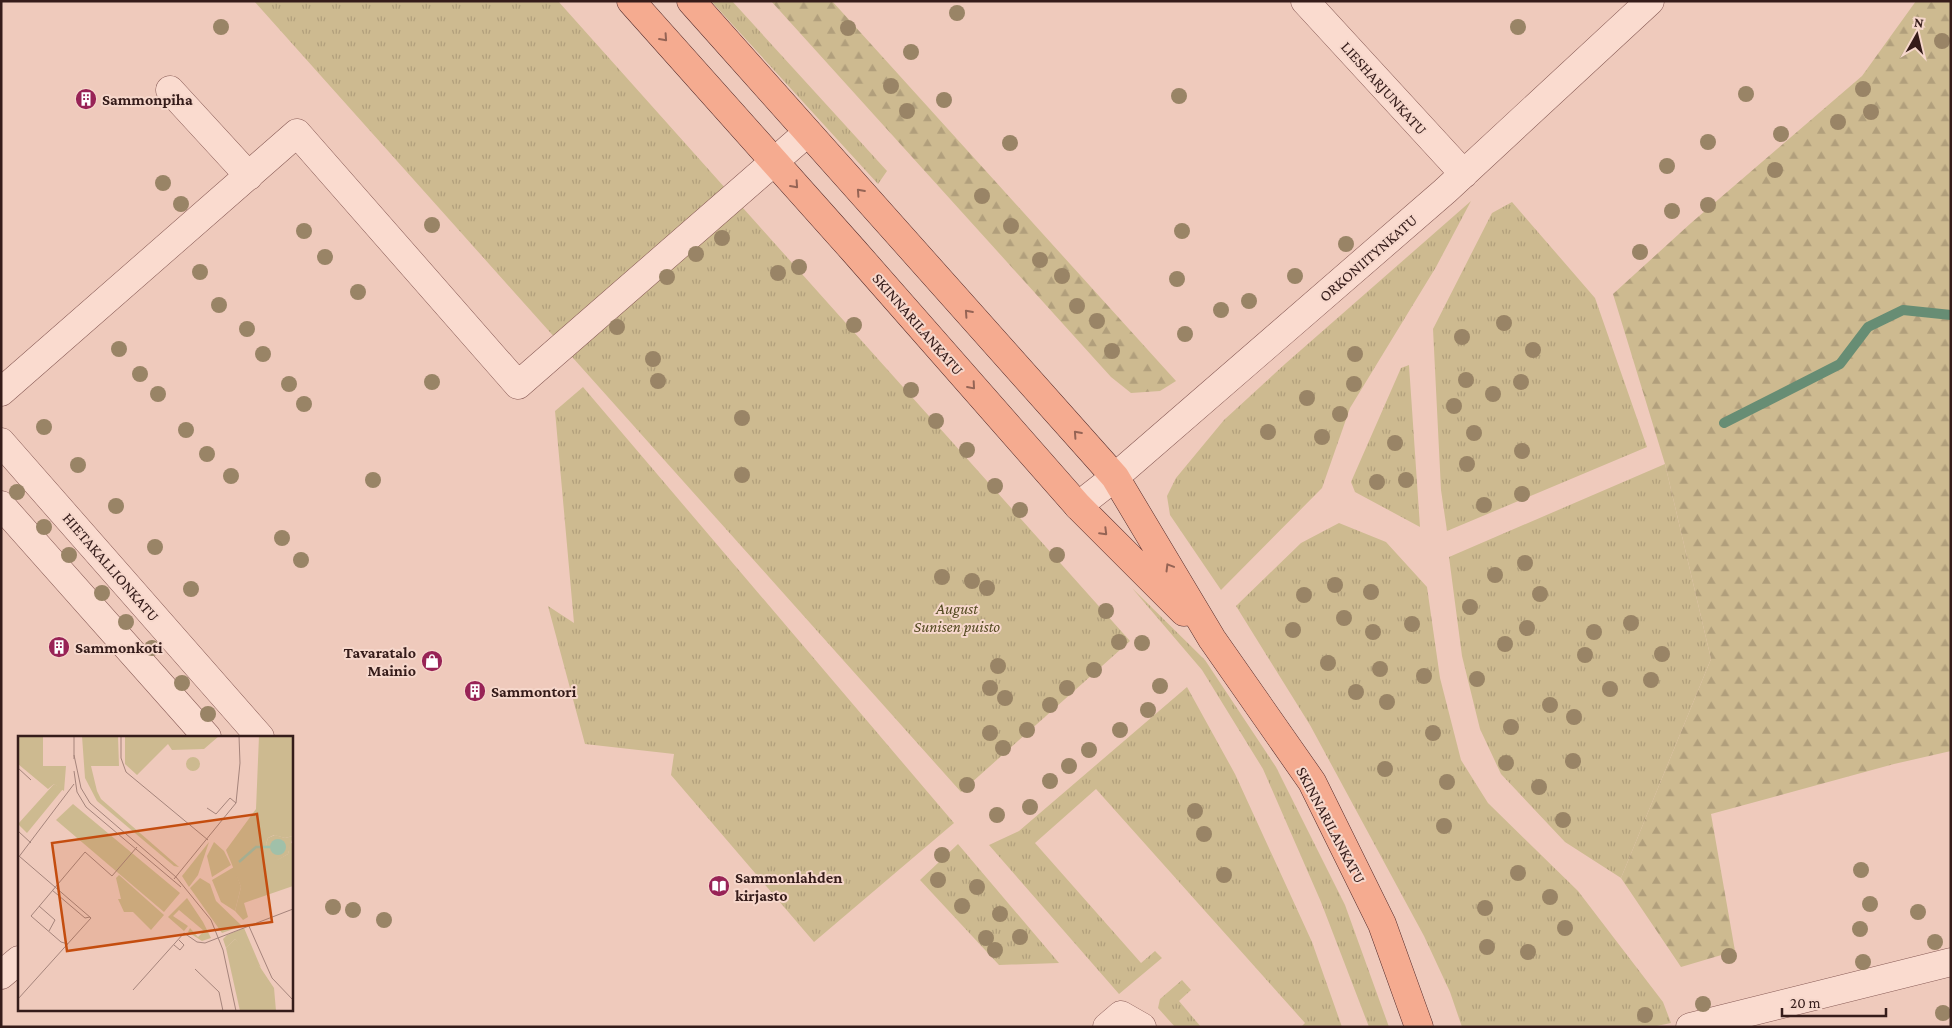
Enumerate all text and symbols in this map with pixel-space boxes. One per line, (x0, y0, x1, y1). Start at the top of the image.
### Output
north arrow (1892, 10, 1942, 60)
text: N (1913, 14, 1925, 31)
one-way arrow (658, 32, 667, 41)
street label: LIESHARJUNKATU (1337, 38, 1430, 139)
building icon: Sammonpiha (74, 87, 98, 111)
place label: Sammonpiha (102, 91, 193, 108)
one-way arrow (789, 180, 798, 189)
one-way arrow (857, 189, 866, 198)
street label: ORKONIITYNKATU (1316, 211, 1420, 305)
street label: SKINNARILANKATU (869, 270, 967, 378)
one-way arrow (965, 310, 974, 319)
one-way arrow (966, 380, 975, 389)
one-way arrow (1074, 431, 1083, 440)
street label: HIETAKALLIONKATU (59, 509, 163, 625)
one-way arrow (1098, 526, 1107, 535)
one-way arrow (1165, 564, 1175, 573)
park label: August Sunisen puisto (914, 600, 1000, 636)
building icon: Sammonkoti (47, 635, 71, 659)
place label: Sammonkoti (75, 639, 163, 656)
place label: Tavaratalo Mainio (344, 644, 416, 679)
shop icon: Tavaratalo Mainio (420, 649, 444, 673)
building icon: Sammontori (463, 679, 487, 703)
place label: Sammontori (491, 683, 577, 700)
inset map (18, 736, 292, 1010)
street label: SKINNARILANKATU (1293, 764, 1369, 886)
place label: Sammonlahden kirjasto (735, 869, 842, 905)
library icon: Sammonlahden kirjasto (707, 874, 731, 898)
scale bar (1782, 986, 1886, 1018)
text: 20 m (1790, 995, 1821, 1011)

